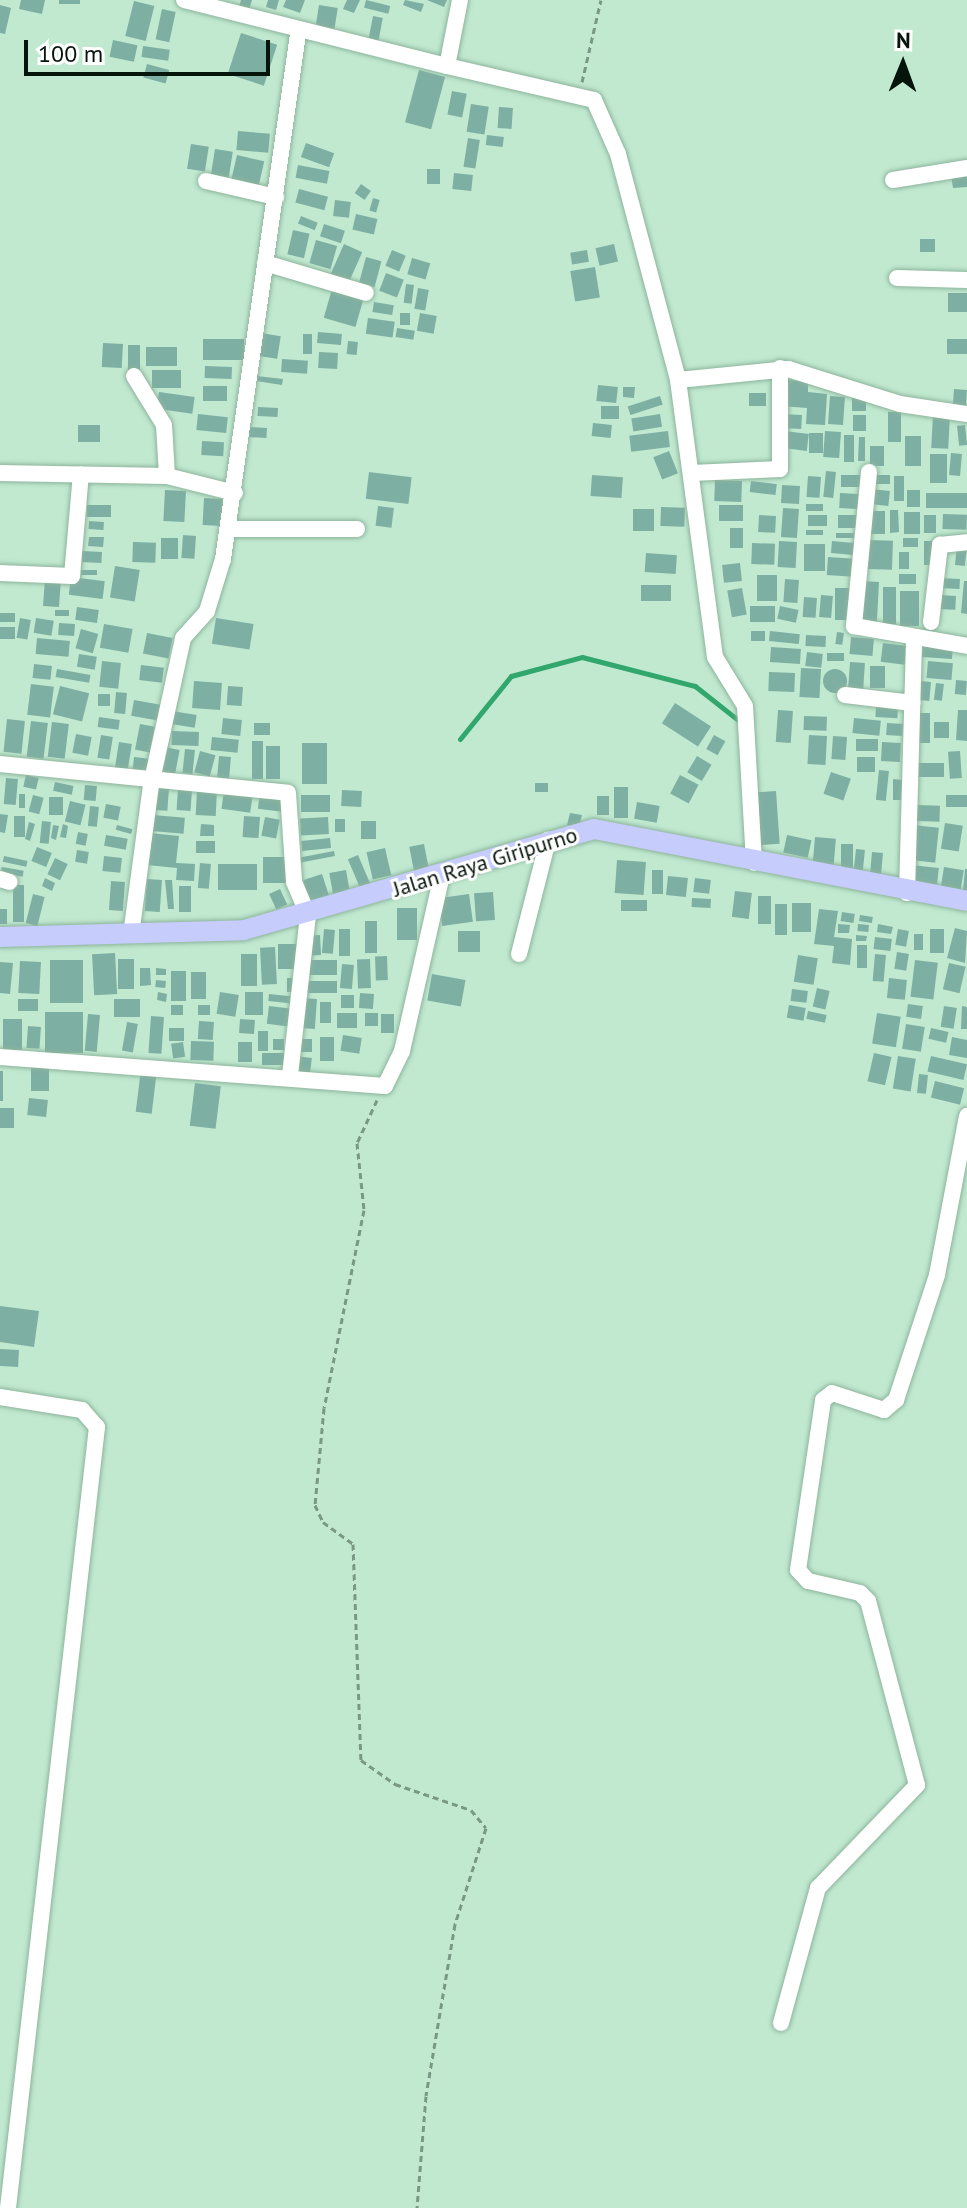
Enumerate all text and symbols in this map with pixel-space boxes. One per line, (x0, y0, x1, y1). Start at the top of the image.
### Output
scale bar (28, 24, 274, 74)
north arrow (863, 24, 943, 104)
text: N (896, 26, 911, 54)
text: 100 m (38, 38, 103, 69)
street label: Jalan Raya Giripurno (390, 821, 580, 903)

